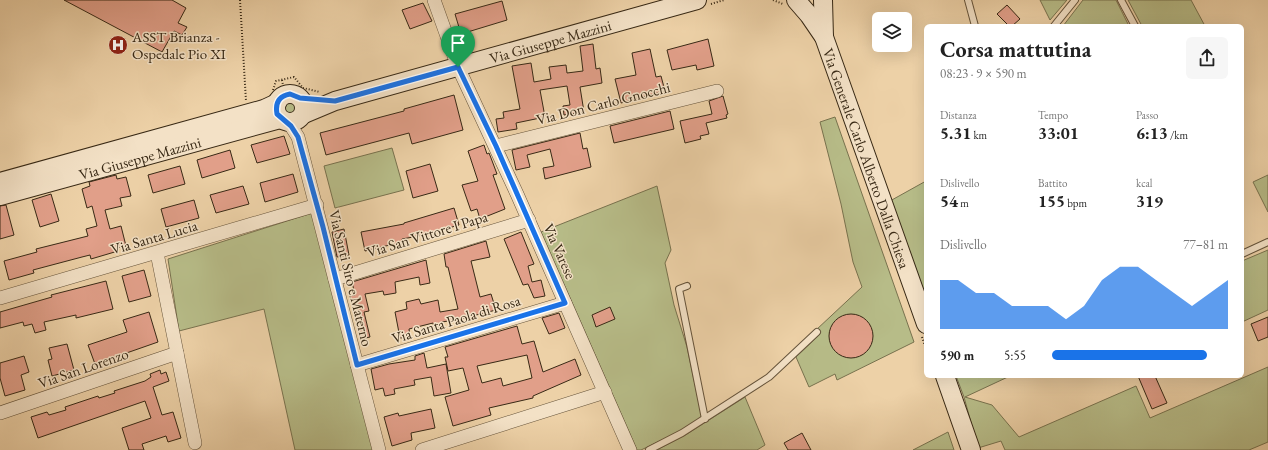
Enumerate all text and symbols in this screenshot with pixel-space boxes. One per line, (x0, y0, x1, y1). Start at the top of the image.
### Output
map controls (872, 12, 912, 52)
button: layers (872, 12, 912, 52)
street label: Via Giuseppe Mazzini (487, 15, 614, 67)
pin (441, 26, 475, 67)
place label: ASST Brianza - Ospedale Pio XI (131, 27, 226, 63)
icon: arrive (447, 32, 469, 54)
hospital icon: ASST Brianza - Ospedale Pio XI (107, 34, 129, 56)
text: Corsa mattutina (940, 35, 1091, 64)
button: share (1186, 37, 1228, 79)
street label: Via Generale Carlo Alberto Dalla Chiesa (819, 45, 915, 271)
text: 08:23 · 9 × 590 m (940, 65, 1027, 82)
street label: Via Don Carlo Gnocchi (534, 77, 672, 129)
text: Distanza (940, 108, 977, 122)
text: Tempo (1038, 108, 1068, 122)
text: Passo (1136, 108, 1158, 122)
text: 5.31 (940, 122, 971, 144)
text: 33:01 (1038, 122, 1079, 144)
text: 6:13 (1136, 122, 1168, 144)
text: km (971, 128, 987, 142)
text: /km (1168, 128, 1188, 142)
street label: Via Giuseppe Mazzini (77, 132, 203, 183)
text: Dislivello (940, 176, 979, 190)
text: Battito (1038, 176, 1067, 190)
text: kcal (1136, 176, 1153, 190)
text: 54 (940, 190, 958, 212)
text: 155 (1038, 190, 1065, 212)
text: 319 (1136, 190, 1163, 212)
text: m (958, 196, 969, 210)
text: bpm (1065, 196, 1087, 210)
street label: Via San Vittore I Papa (364, 207, 490, 261)
street label: Via Santi Siro e Materno (325, 208, 377, 348)
street label: Via Santa Lucia (108, 216, 200, 258)
street label: Via Varese (539, 220, 581, 282)
text: Dislivello (940, 236, 987, 253)
text: 77–81 m (1183, 236, 1228, 253)
street label: Via Santa Paola di Rosa (389, 290, 523, 348)
street label: Via San Lorenzo (35, 344, 131, 392)
text: 590 m (940, 347, 974, 364)
text: 5:55 (1004, 347, 1026, 364)

